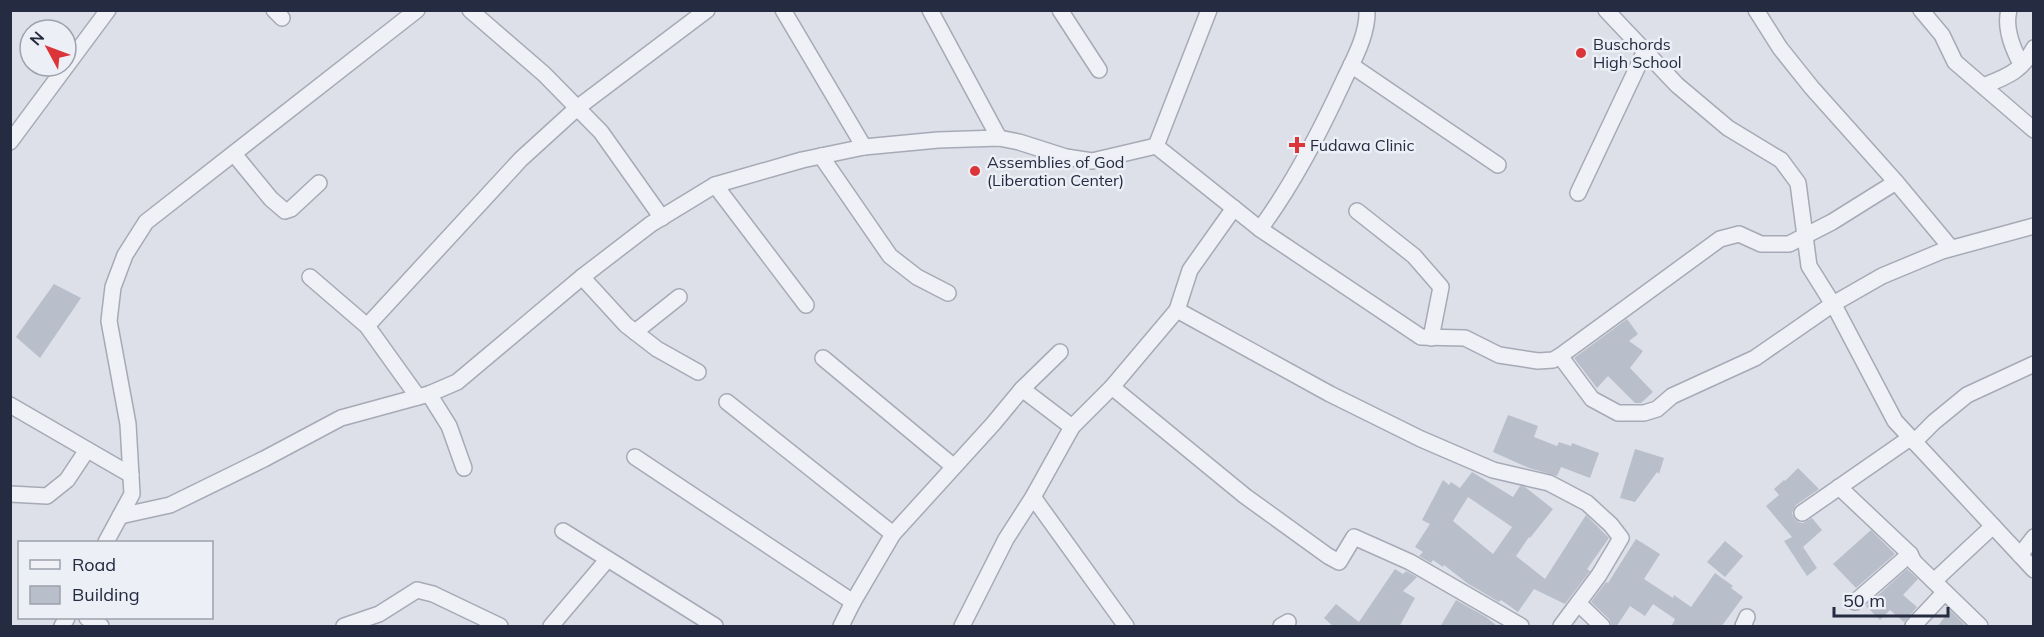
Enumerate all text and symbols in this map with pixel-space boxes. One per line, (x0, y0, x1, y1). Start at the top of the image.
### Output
north arrow (18, 18, 78, 78)
text: N (25, 27, 48, 49)
place label: Buschords High School (1593, 34, 1682, 72)
marker: Buschords High School (1574, 46, 1588, 60)
place label: Fudawa Clinic (1310, 135, 1414, 155)
marker: Fudawa Clinic (1288, 136, 1306, 154)
place label: Assemblies of God (Liberation Center) (987, 152, 1124, 190)
marker: Assemblies of God (Liberation Center) (968, 164, 982, 178)
legend (18, 541, 213, 619)
text: Road (72, 553, 116, 576)
scale bar (1834, 580, 1948, 618)
text: Building (72, 583, 140, 606)
text: 50 m (1843, 589, 1885, 612)

